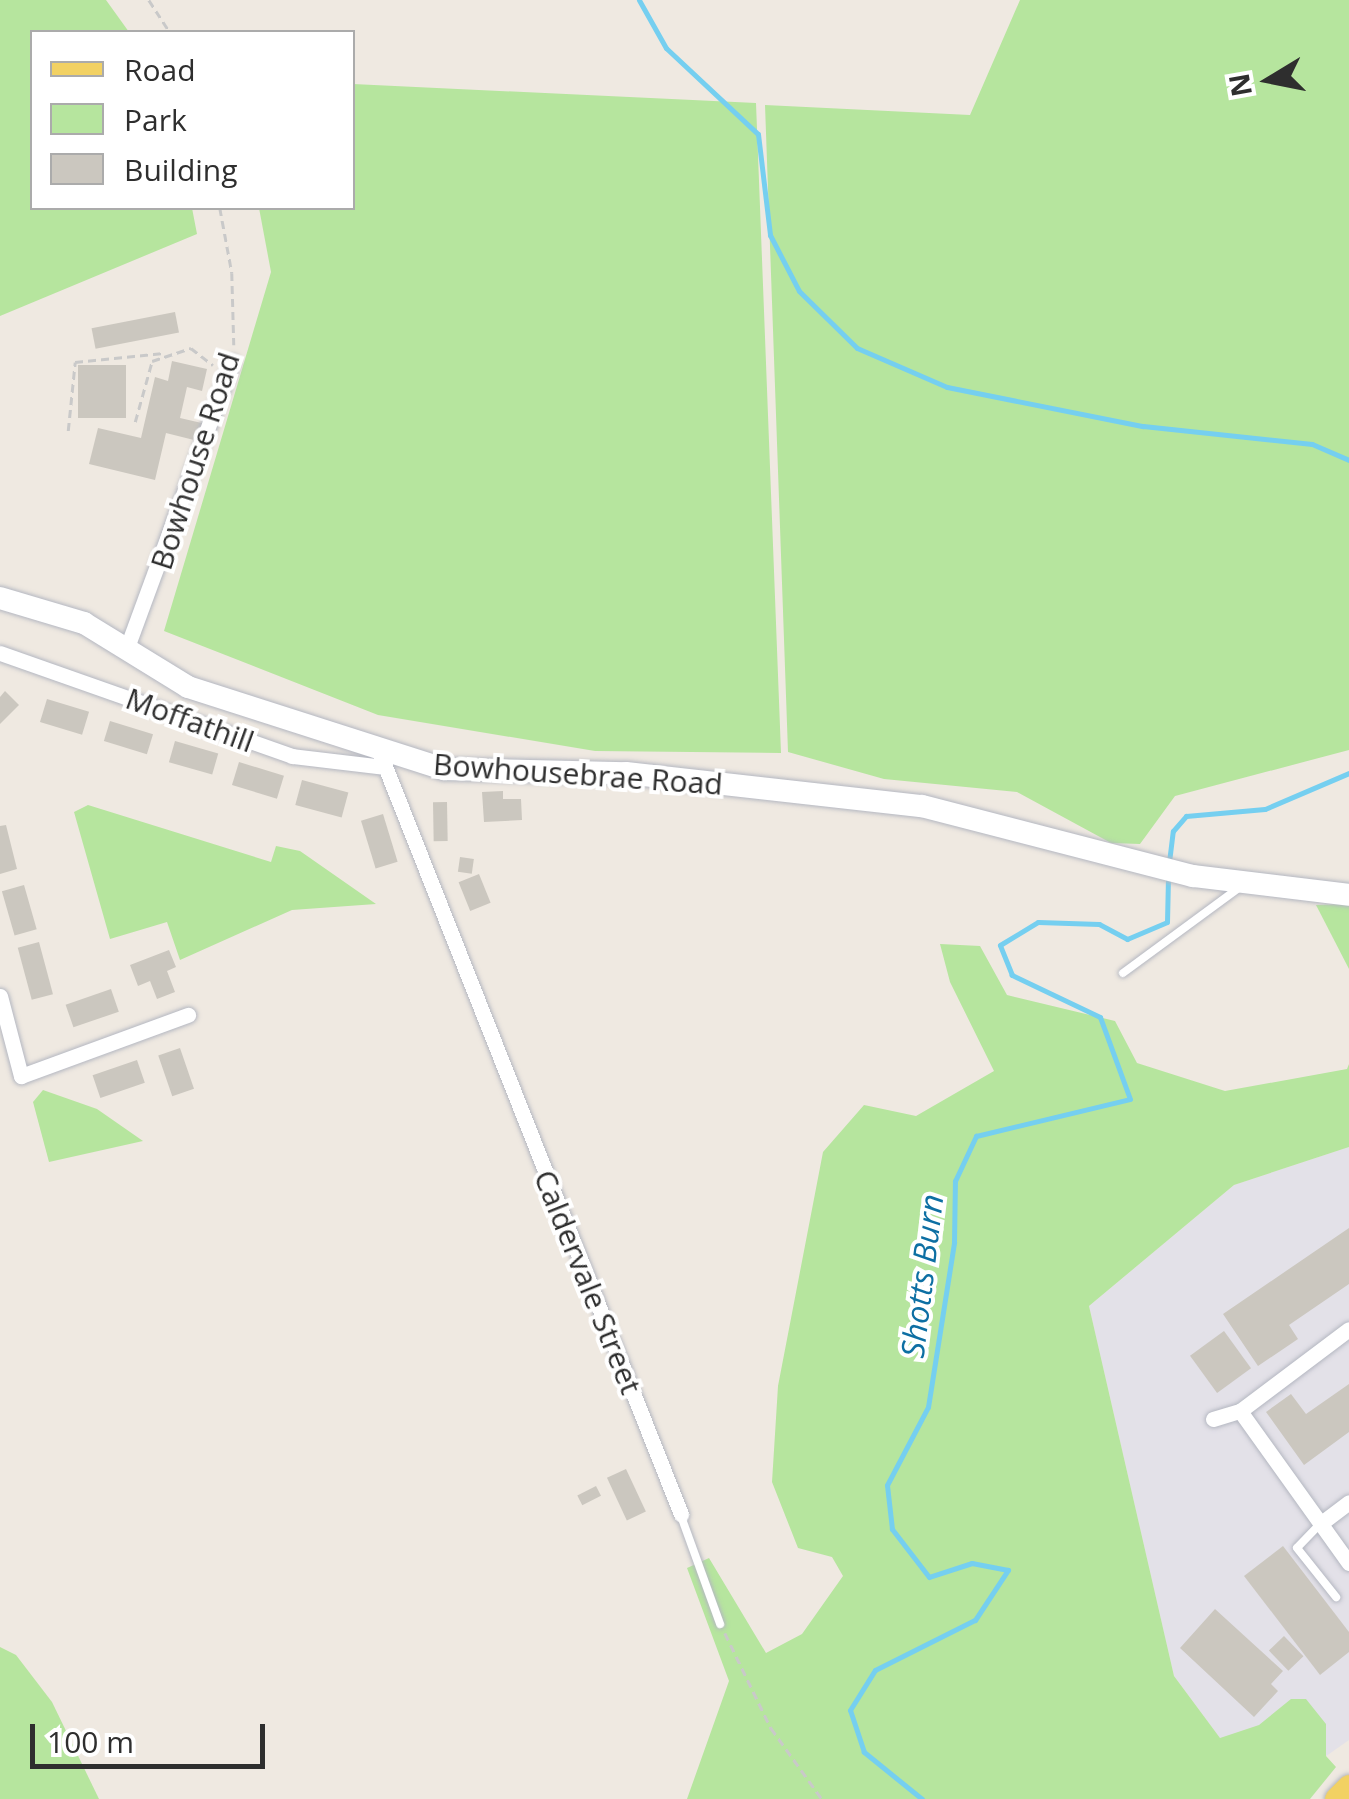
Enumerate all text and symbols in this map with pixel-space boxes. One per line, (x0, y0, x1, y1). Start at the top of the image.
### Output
legend (30, 30, 355, 210)
north arrow (1219, 30, 1319, 130)
text: Road (124, 49, 196, 90)
text: N (1219, 71, 1260, 100)
text: Park (124, 99, 187, 140)
text: Building (124, 149, 238, 190)
street label: Bowhouse Road (143, 348, 247, 574)
street label: Moffathill (121, 680, 259, 760)
street label: Bowhousebrae Road (432, 746, 724, 802)
street label: Caldervale Street (527, 1165, 649, 1399)
water label: Shotts Burn (893, 1192, 951, 1360)
scale bar (35, 1704, 270, 1766)
text: 100 m (47, 1721, 134, 1762)

